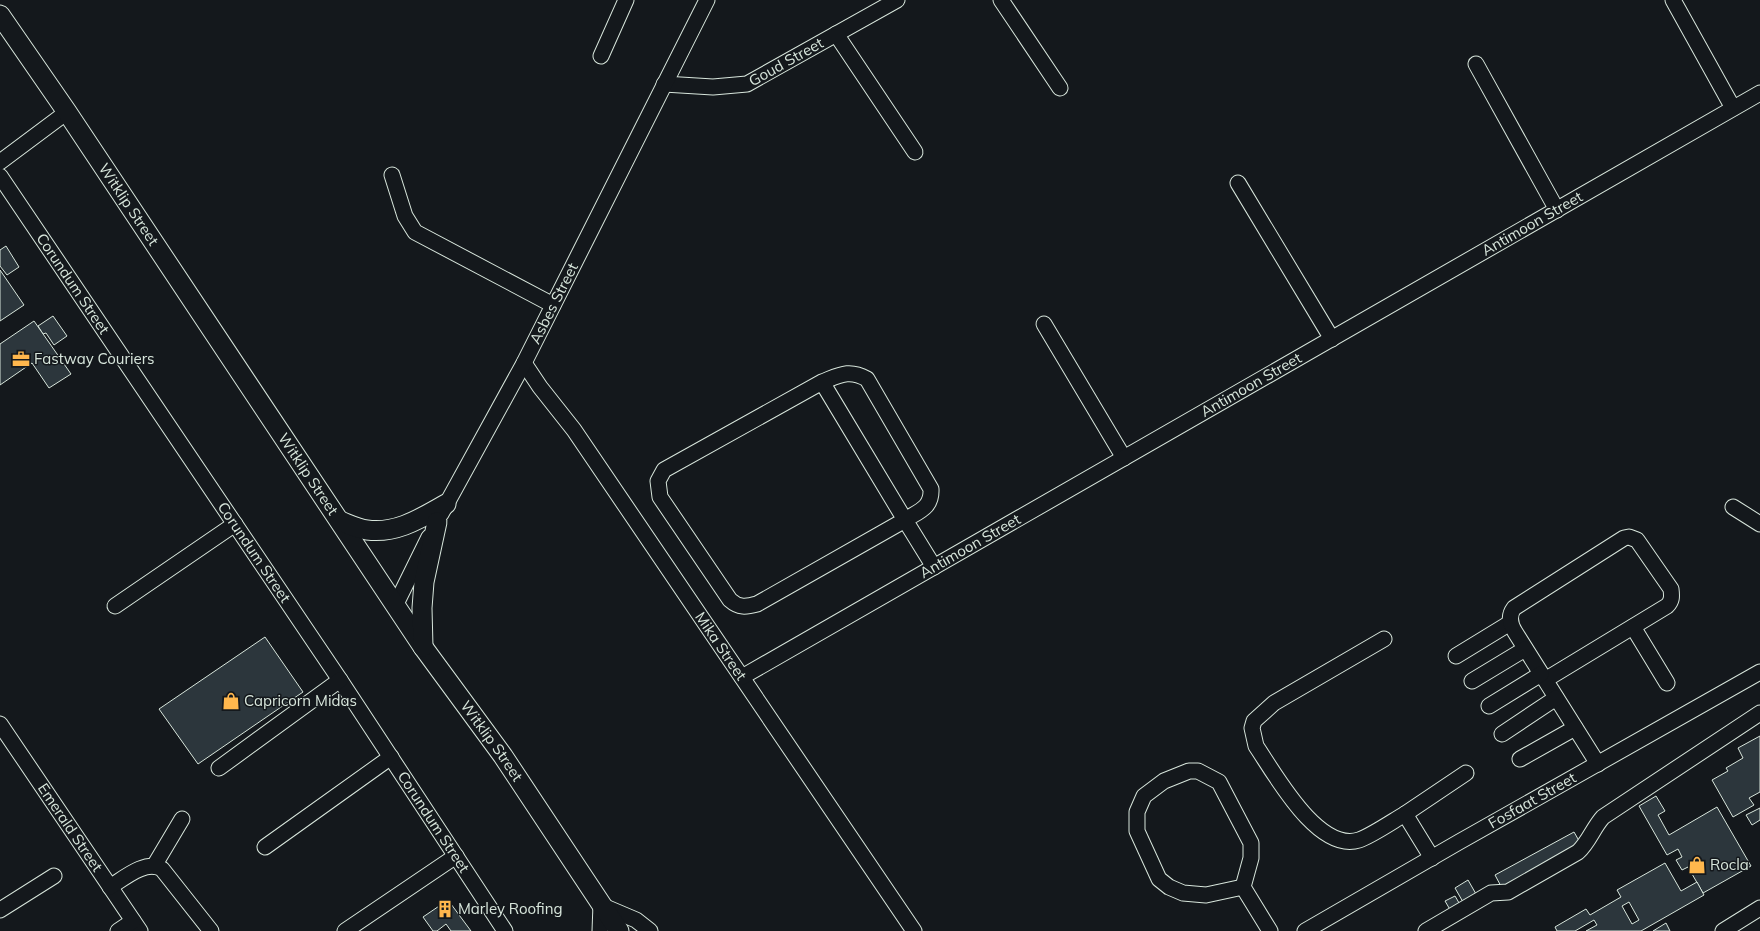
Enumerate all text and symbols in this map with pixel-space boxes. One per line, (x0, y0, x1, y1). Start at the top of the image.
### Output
street label: Goud Street (745, 33, 827, 90)
street label: Witklip Street (95, 159, 163, 249)
street label: Antimoon Street (1478, 187, 1586, 260)
street label: Corundum Street (32, 229, 114, 338)
street label: Asbes Street (525, 259, 582, 347)
street label: Antimoon Street (1197, 348, 1305, 421)
office icon: Fastway Couriers (11, 349, 31, 369)
place label: Fastway Couriers (34, 349, 154, 368)
street label: Witklip Street (274, 429, 343, 519)
street label: Corundum Street (214, 498, 295, 606)
street label: Antimoon Street (916, 509, 1024, 582)
street label: Mika Street (691, 608, 751, 684)
shop icon: Capricorn Midas (221, 691, 241, 711)
place label: Capricorn Midas (244, 691, 357, 710)
street label: Witklip Street (457, 697, 527, 785)
street label: Corundum Street (394, 767, 474, 876)
street label: Fosfaat Street (1485, 768, 1579, 833)
street label: Emerald Street (34, 779, 107, 875)
shop icon: Rocla (1687, 855, 1707, 875)
place label: Rocla (1710, 855, 1749, 874)
building icon: Marley Roofing (435, 899, 455, 919)
place label: Marley Roofing (458, 899, 563, 918)

